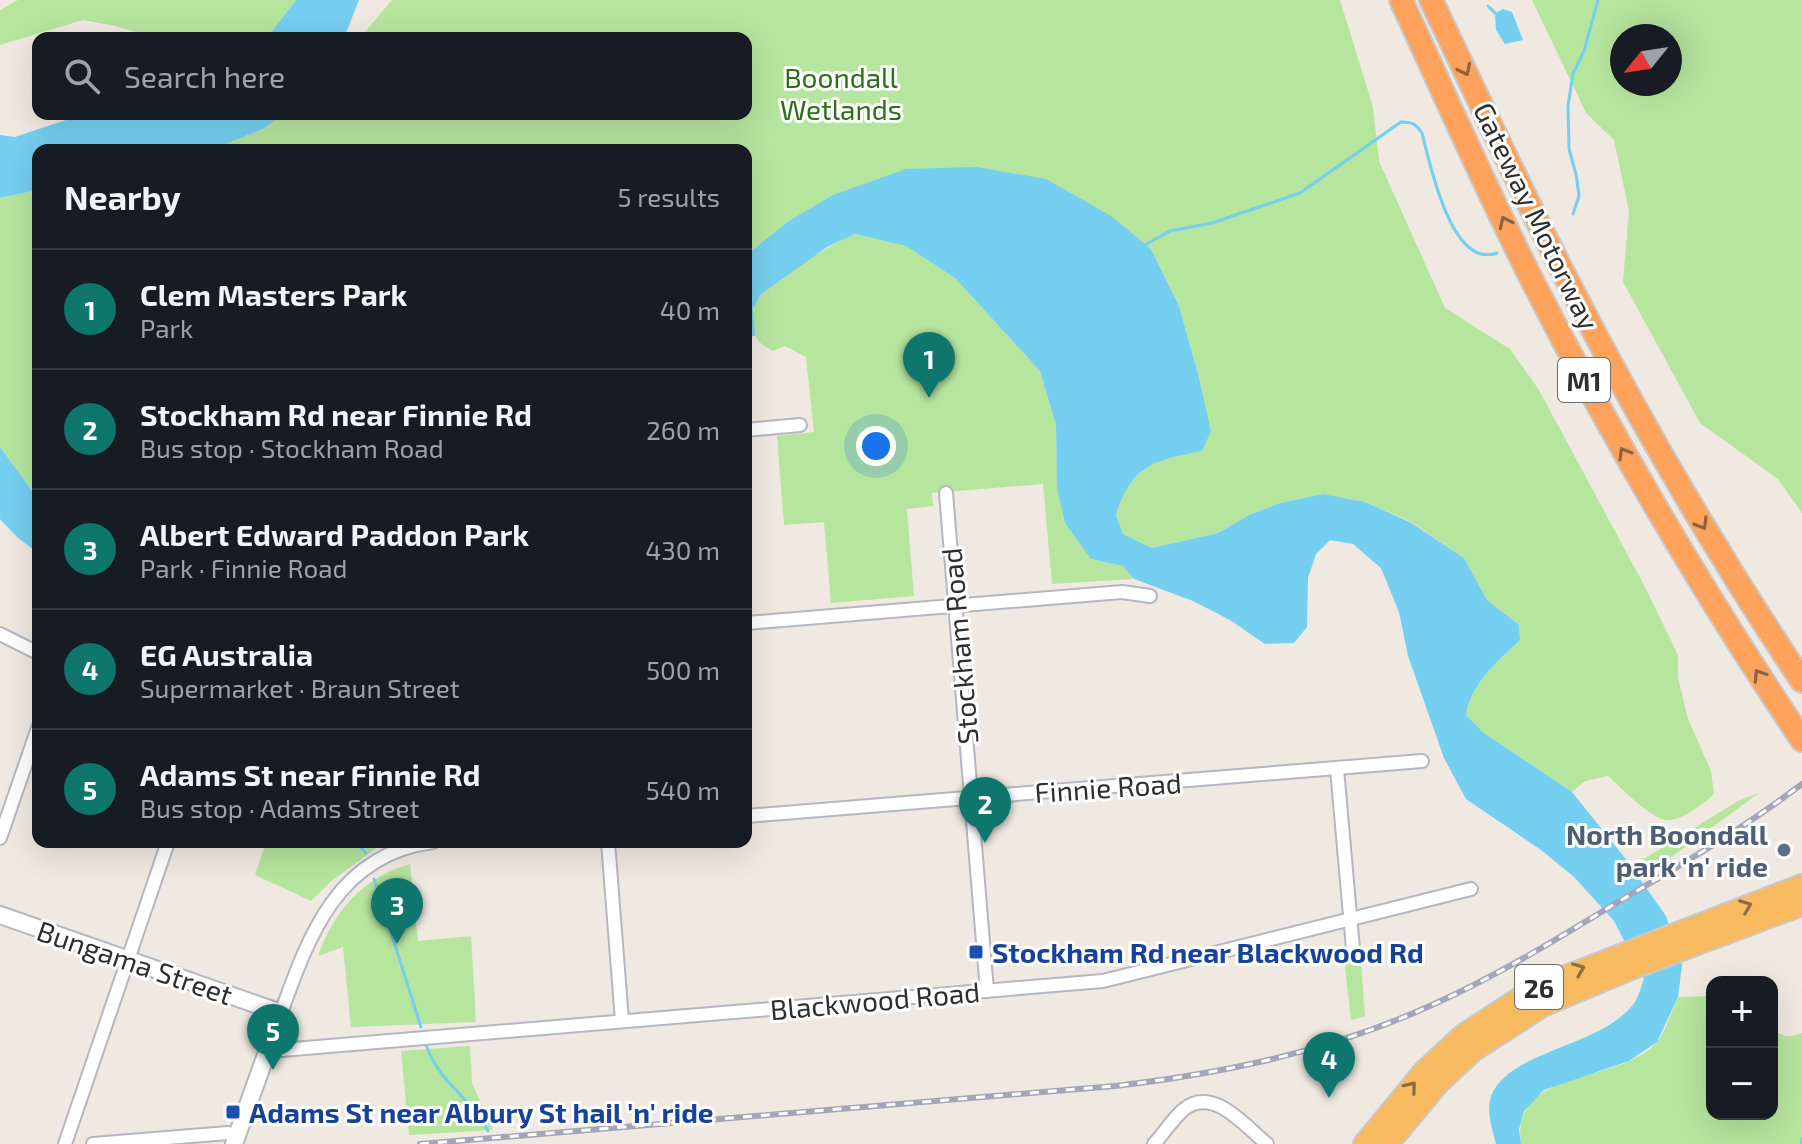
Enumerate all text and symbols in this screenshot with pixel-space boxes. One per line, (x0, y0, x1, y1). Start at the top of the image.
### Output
north arrow (1610, 24, 1682, 96)
search box (32, 32, 752, 120)
icon: search (60, 54, 104, 98)
text: Search here (124, 58, 285, 94)
park label: Boondall Wetlands (780, 60, 902, 126)
one-way arrow (1455, 62, 1471, 77)
street label: Gateway Motorway (1467, 97, 1607, 335)
text: Nearby (64, 176, 181, 217)
text: 5 results (618, 181, 720, 212)
one-way arrow (1499, 216, 1515, 230)
text: Clem Masters Park (140, 276, 407, 312)
text: 1 (84, 294, 96, 325)
text: 40 m (660, 294, 720, 325)
text: Park (140, 312, 193, 343)
pin: 1 (903, 332, 955, 398)
road number: M1 (1558, 358, 1610, 402)
text: Stockham Rd near Finnie Rd (140, 396, 532, 432)
text: 2 (82, 414, 98, 445)
text: 260 m (646, 414, 720, 445)
your location (856, 426, 896, 466)
text: Bus stop · Stockham Road (140, 432, 444, 463)
one-way arrow (1618, 447, 1634, 462)
one-way arrow (1692, 515, 1708, 530)
text: Albert Edward Paddon Park (140, 516, 529, 552)
text: 3 (83, 534, 97, 565)
text: 430 m (645, 534, 720, 565)
street label: Stockham Road (933, 546, 985, 746)
text: Park · Finnie Road (140, 552, 347, 583)
text: EG Australia (140, 636, 313, 672)
text: 4 (82, 654, 98, 685)
text: 500 m (646, 654, 720, 685)
one-way arrow (1753, 669, 1768, 684)
text: Supermarket · Braun Street (140, 672, 460, 703)
text: Adams St near Finnie Rd (140, 756, 480, 792)
street label: Finnie Road (1033, 765, 1183, 809)
text: 5 (83, 774, 97, 805)
text: 540 m (646, 774, 720, 805)
pin: 2 (959, 777, 1011, 843)
text: Bus stop · Adams Street (140, 792, 419, 823)
place label: North Boondall park 'n' ride (1566, 817, 1769, 883)
marker: North Boondall park 'n' ride (1775, 841, 1793, 859)
pin: 3 (371, 878, 423, 944)
one-way arrow (1738, 899, 1752, 916)
street label: Bungama Street (33, 913, 237, 1011)
place label: Stockham Rd near Blackwood Rd (992, 935, 1424, 969)
marker: Stockham Rd near Blackwood Rd (967, 943, 985, 961)
one-way arrow (1571, 963, 1585, 979)
road number: 26 (1515, 965, 1563, 1009)
street label: Blackwood Road (769, 974, 981, 1026)
map controls (1706, 976, 1778, 1120)
button: + (1706, 976, 1778, 1048)
pin: 5 (247, 1004, 299, 1070)
pin: 4 (1303, 1032, 1355, 1098)
button: − (1706, 1048, 1778, 1120)
one-way arrow (1401, 1082, 1416, 1096)
place label: Adams St near Albury St hail 'n' ride (249, 1095, 714, 1129)
marker: Adams St near Albury St hail 'n' ride (224, 1103, 242, 1121)

